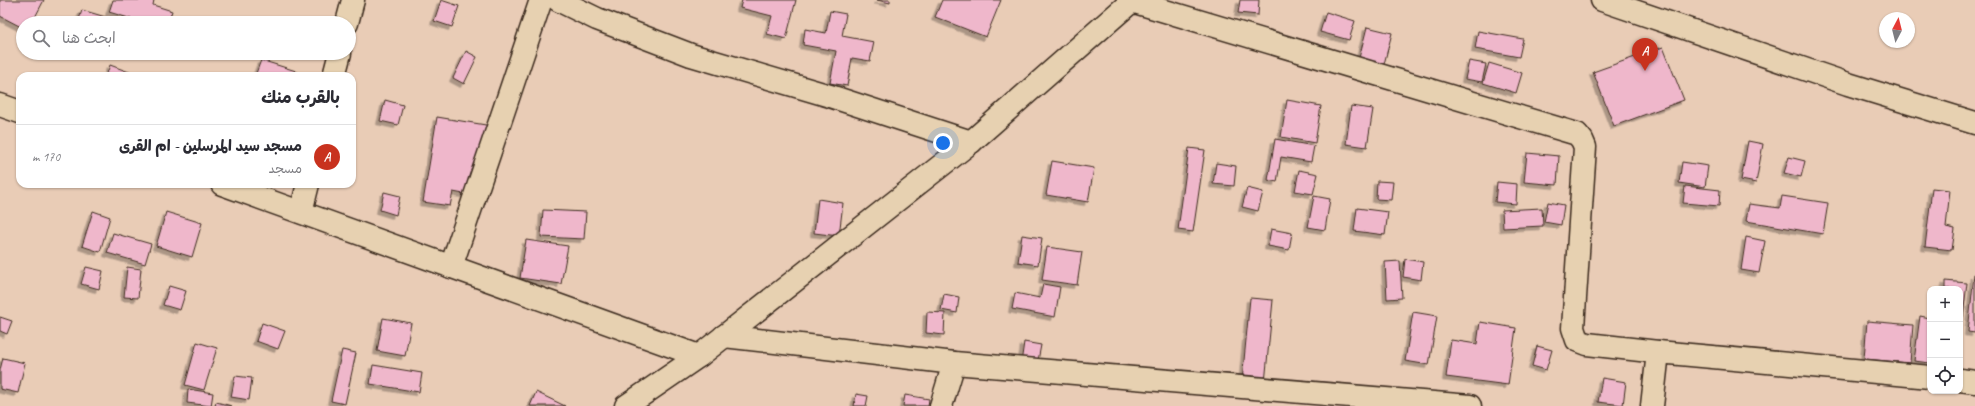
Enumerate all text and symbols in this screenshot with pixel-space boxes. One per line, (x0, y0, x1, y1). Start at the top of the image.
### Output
north arrow (1879, 12, 1915, 48)
search box (16, 16, 356, 60)
icon: search (30, 27, 52, 49)
text: ابحث هنا (62, 29, 116, 48)
pin: A (1632, 38, 1658, 71)
text: بالقرب منك (261, 87, 340, 108)
your location (933, 133, 953, 153)
text: مسجد سيد المرسلين - ام القرى (119, 137, 302, 156)
text: 170 m (32, 149, 60, 165)
text: A (324, 149, 330, 165)
text: مسجد (269, 161, 302, 177)
map controls (1927, 286, 1963, 394)
button: + (1927, 286, 1963, 322)
button: − (1927, 322, 1963, 358)
button: locate (1927, 358, 1963, 394)

